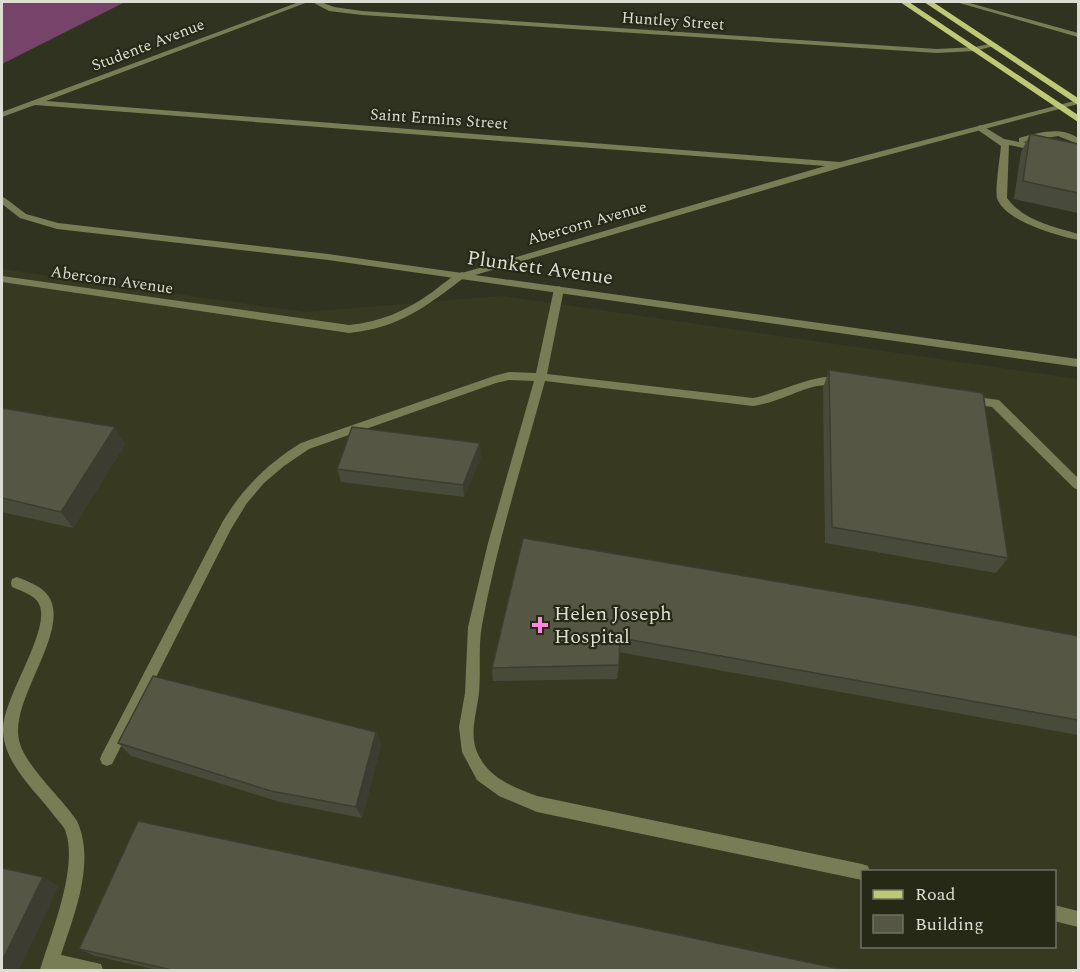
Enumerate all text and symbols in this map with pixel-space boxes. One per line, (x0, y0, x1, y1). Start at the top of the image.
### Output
street label: Huntley Street (621, 5, 726, 37)
street label: Studente Avenue (88, 12, 208, 78)
street label: Saint Ermins Street (369, 102, 509, 136)
street label: Abercorn Avenue (524, 194, 650, 252)
street label: Plunkett Avenue (465, 243, 615, 293)
street label: Abercorn Avenue (49, 260, 175, 300)
place label: Helen Joseph Hospital (554, 599, 672, 652)
marker: Helen Joseph Hospital (531, 616, 549, 634)
legend (861, 870, 1056, 948)
text: Road (915, 881, 956, 908)
text: Building (915, 911, 984, 938)

